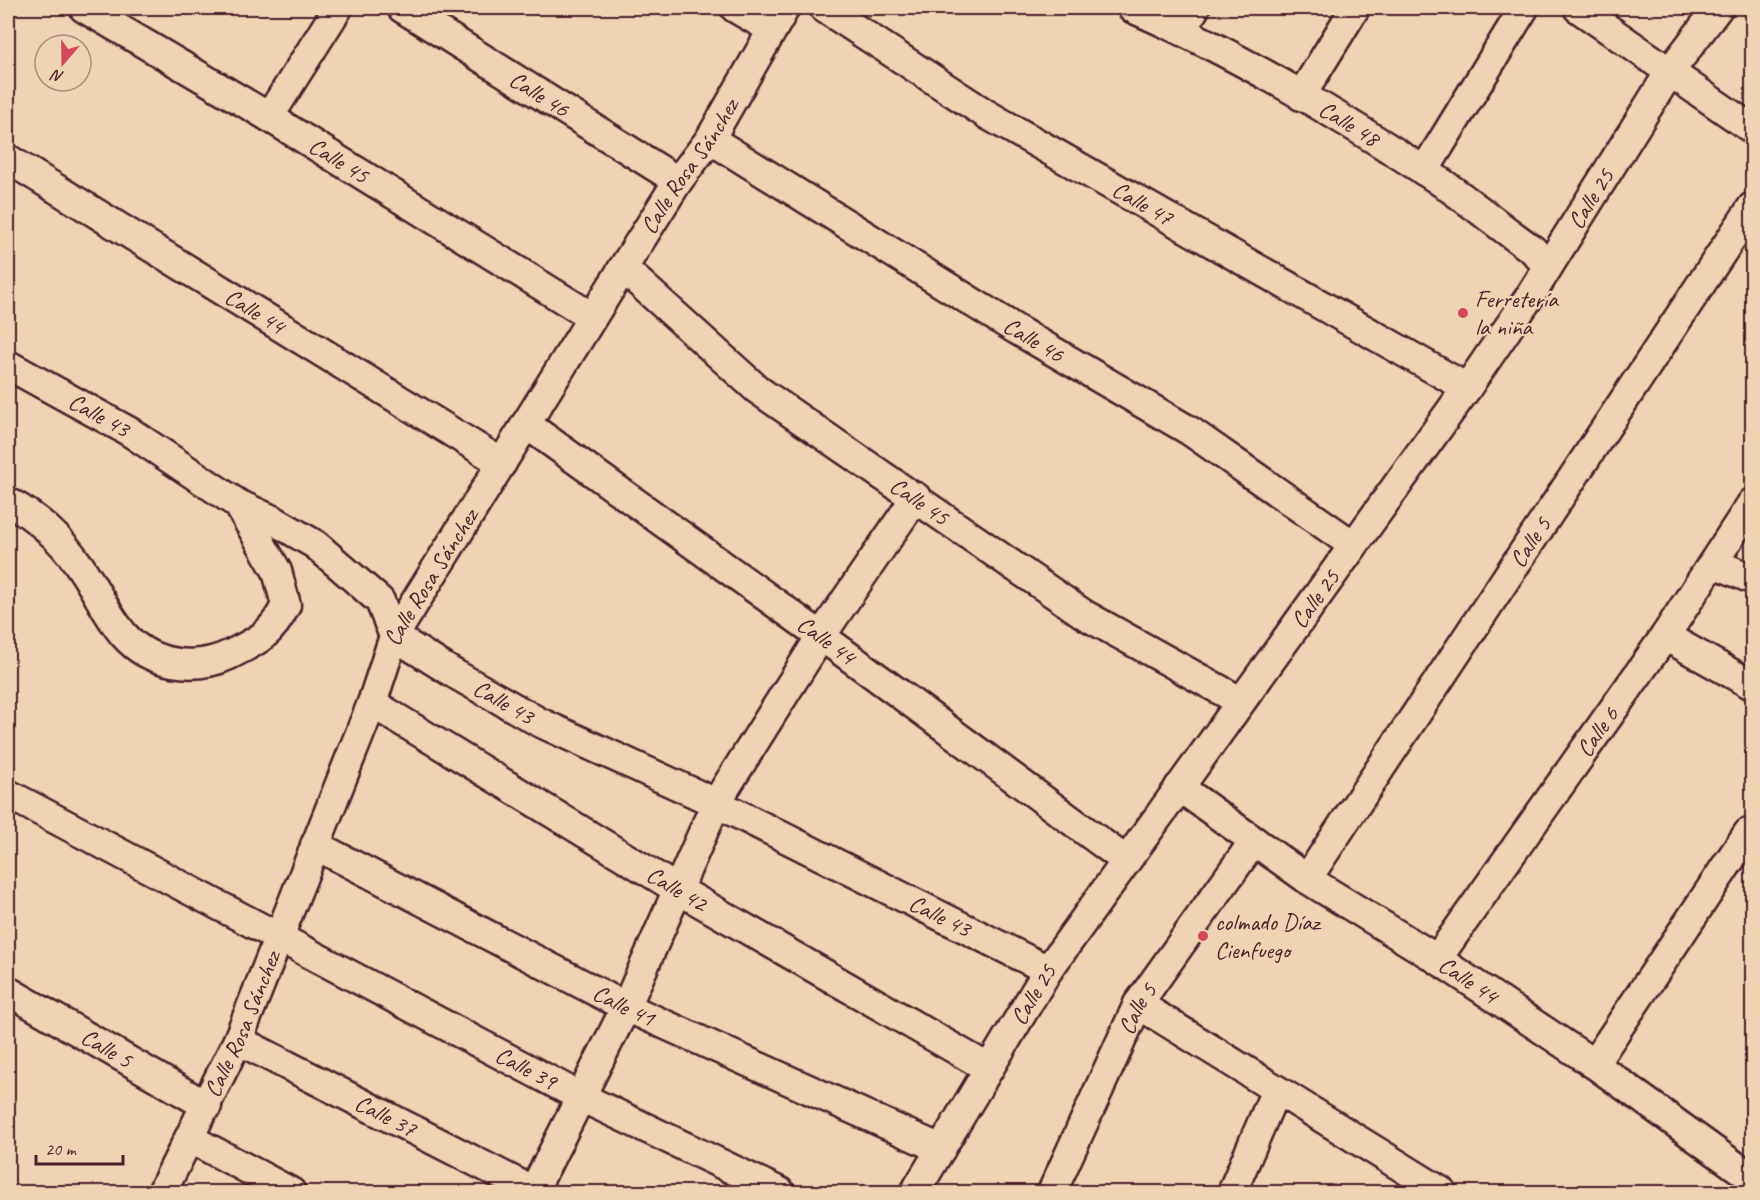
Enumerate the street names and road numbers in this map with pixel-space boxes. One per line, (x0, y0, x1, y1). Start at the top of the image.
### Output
street label: Calle 46 (504, 64, 576, 125)
street label: Calle Rosa Sánchez (633, 91, 746, 239)
street label: Calle 48 (1313, 94, 1387, 154)
street label: Calle 45 (303, 130, 376, 191)
street label: Calle 25 (1561, 162, 1621, 234)
street label: Calle 47 (1107, 174, 1180, 233)
street label: Calle 44 (219, 281, 292, 342)
street label: Calle 46 (998, 310, 1071, 370)
street label: Calle 43 (63, 386, 137, 445)
street label: Calle 45 (884, 470, 956, 533)
street label: Calle Rosa Sánchez (377, 501, 486, 649)
street label: Calle 5 (1503, 510, 1558, 573)
street label: Calle 25 (1284, 563, 1347, 634)
street label: Calle 44 (791, 609, 863, 673)
street label: Calle 43 (468, 673, 541, 732)
street label: Calle 6 (1569, 700, 1626, 763)
street label: Calle 42 (641, 859, 714, 919)
street label: Calle 43 (904, 888, 978, 945)
street label: Calle Rosa Sánchez (197, 945, 288, 1102)
street label: Calle 44 (1433, 949, 1506, 1012)
street label: Calle 25 (1004, 958, 1063, 1030)
street label: Calle 5 (1111, 976, 1164, 1039)
street label: Calle 41 (588, 977, 661, 1033)
street label: Calle 5 (76, 1021, 139, 1075)
street label: Calle 39 (490, 1039, 564, 1097)
street label: Calle 37 (350, 1087, 423, 1144)

